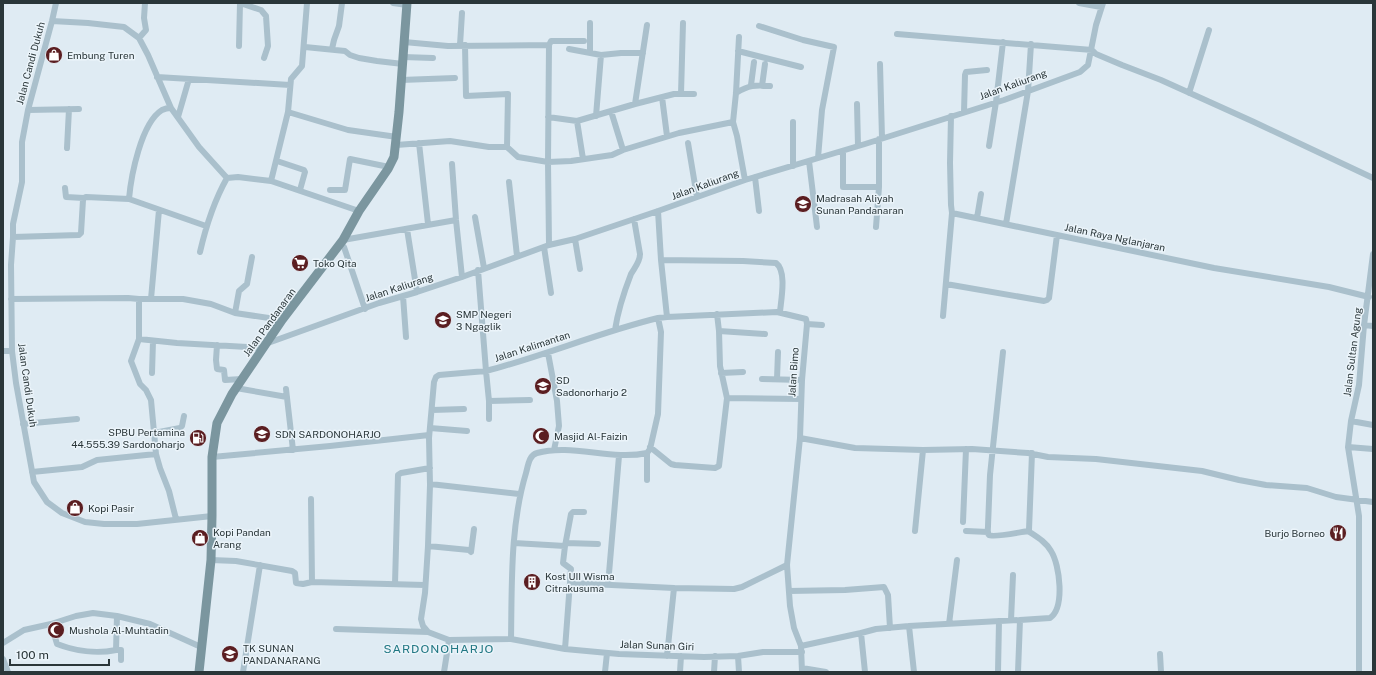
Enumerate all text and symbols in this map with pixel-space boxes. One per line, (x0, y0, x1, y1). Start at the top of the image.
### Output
street label: Jalan Candi Dukuh (13, 20, 47, 106)
shop icon: Embung Turen (44, 45, 64, 65)
place label: Embung Turen (67, 49, 135, 61)
street label: Jalan Kaliurang (978, 66, 1048, 102)
street label: Jalan Kaliurang (670, 166, 740, 202)
place label: Madrasah Aliyah Sunan Pandanaran (816, 192, 904, 216)
school or university icon: Madrasah Aliyah Sunan Pandanaran (793, 194, 813, 214)
street label: Jalan Raya Nglanjaran (1064, 220, 1167, 254)
supermarket icon: Toko Qita (290, 253, 310, 273)
place label: Toko Qita (313, 257, 357, 269)
street label: Jalan Kaliurang (363, 270, 435, 304)
street label: Jalan Pandanaran (240, 285, 298, 359)
street label: Jalan Sultan Agung (1341, 307, 1363, 397)
place label: SMP Negeri 3 Ngaglik (456, 308, 512, 332)
school or university icon: SMP Negeri 3 Ngaglik (433, 310, 453, 330)
street label: Jalan Kalimantan (493, 328, 572, 364)
street label: Jalan Candi Dukuh (16, 342, 40, 428)
street label: Jalan Bimo (785, 346, 801, 397)
place label: SD Sadonorharjo 2 (556, 374, 627, 398)
school or university icon: SD Sadonorharjo 2 (533, 376, 553, 396)
school or university icon: SDN SARDONOHARJO (252, 424, 272, 444)
place label: SPBU Pertamina 44.555.39 Sardonoharjo (71, 426, 185, 450)
mosque icon: Masjid Al-Faizin (531, 426, 551, 446)
fuel station icon: SPBU Pertamina 44.555.39 Sardonoharjo (188, 428, 208, 448)
place label: SDN SARDONOHARJO (275, 428, 381, 440)
place label: Masjid Al-Faizin (554, 430, 628, 442)
shop icon: Kopi Pasir (65, 498, 85, 518)
place label: Kopi Pasir (88, 502, 134, 514)
restaurant icon: Burjo Borneo (1328, 523, 1348, 543)
place label: Kopi Pandan Arang (213, 526, 271, 550)
place label: Burjo Borneo (1264, 527, 1325, 539)
shop icon: Kopi Pandan Arang (190, 528, 210, 548)
place label: Kost UII Wisma Citrakusuma (545, 570, 615, 594)
building icon: Kost UII Wisma Citrakusuma (522, 572, 542, 592)
mosque icon: Mushola Al-Muhtadin (46, 620, 66, 640)
place label: Mushola Al-Muhtadin (69, 624, 169, 636)
street label: Jalan Sunan Giri (620, 638, 694, 652)
scale bar (10, 641, 109, 667)
place label: TK SUNAN PANDANARANG (243, 642, 321, 666)
district label: SARDONOHARJO (384, 642, 494, 656)
school or university icon: TK SUNAN PANDANARANG (220, 644, 240, 664)
text: 100 m (16, 648, 49, 662)

